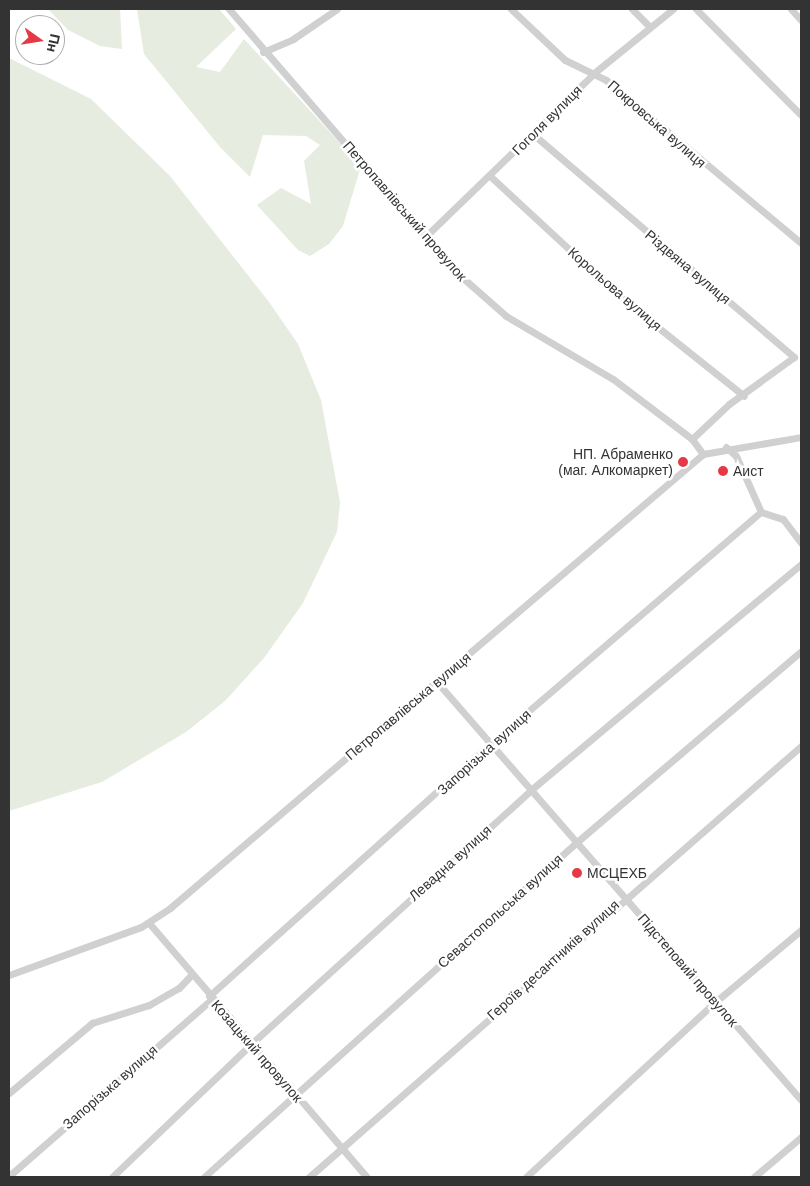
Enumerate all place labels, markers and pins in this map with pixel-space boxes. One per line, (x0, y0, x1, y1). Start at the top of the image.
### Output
place label: НП. Абраменко (маг. Алкомаркет) (558, 446, 673, 478)
marker: НП. Абраменко (маг. Алкомаркет) (677, 456, 689, 468)
place label: Аист (733, 463, 764, 479)
marker: Аист (717, 465, 729, 477)
place label: МСЦЕХБ (587, 865, 647, 881)
marker: МСЦЕХБ (571, 867, 583, 879)

